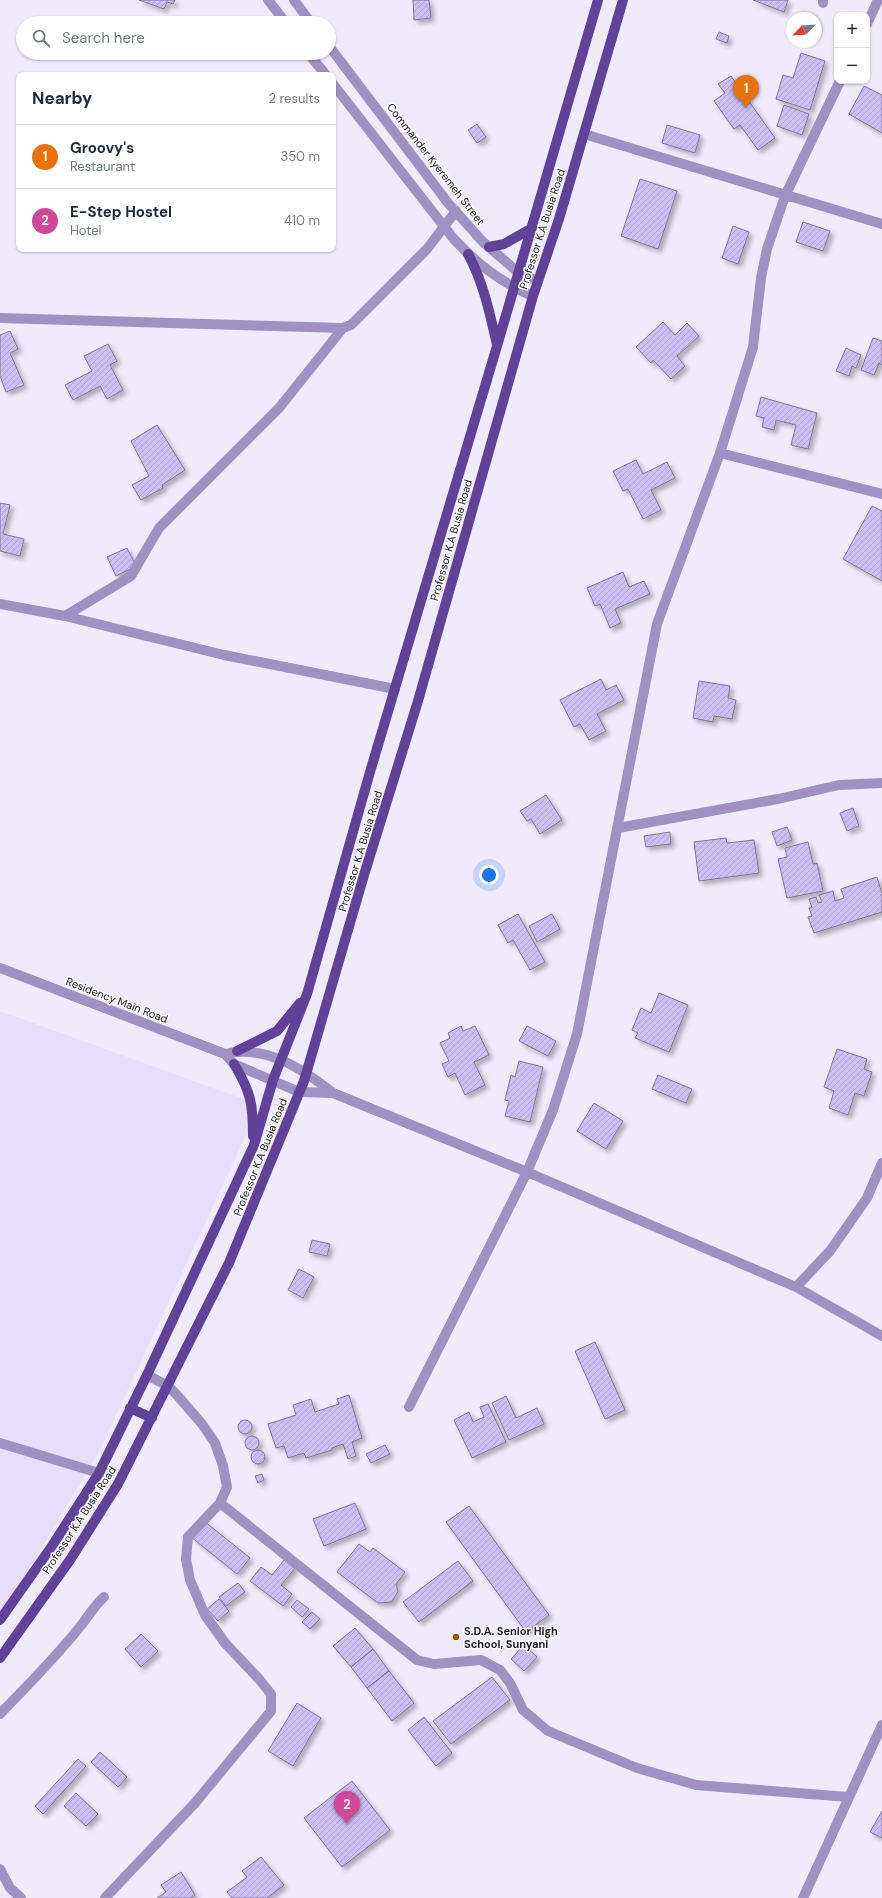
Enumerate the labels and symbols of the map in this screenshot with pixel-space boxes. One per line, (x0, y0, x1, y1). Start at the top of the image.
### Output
north arrow (786, 12, 822, 48)
pin: 1 (733, 75, 759, 108)
street label: Commander Kyeremeh Street (384, 100, 488, 228)
street label: Professor K.A Busia Road (516, 167, 568, 291)
street label: Professor K.A Busia Road (427, 478, 475, 602)
street label: Professor K.A Busia Road (335, 789, 385, 913)
your location (479, 865, 499, 885)
street label: Residency Main Road (64, 974, 170, 1026)
street label: Professor K.A Busia Road (230, 1096, 290, 1218)
street label: Professor K.A Busia Road (39, 1463, 119, 1576)
place label: S.D.A. Senior High School, Sunyani (464, 1624, 558, 1651)
marker: S.D.A. Senior High School, Sunyani (451, 1632, 461, 1642)
pin: 2 (334, 1791, 360, 1824)

